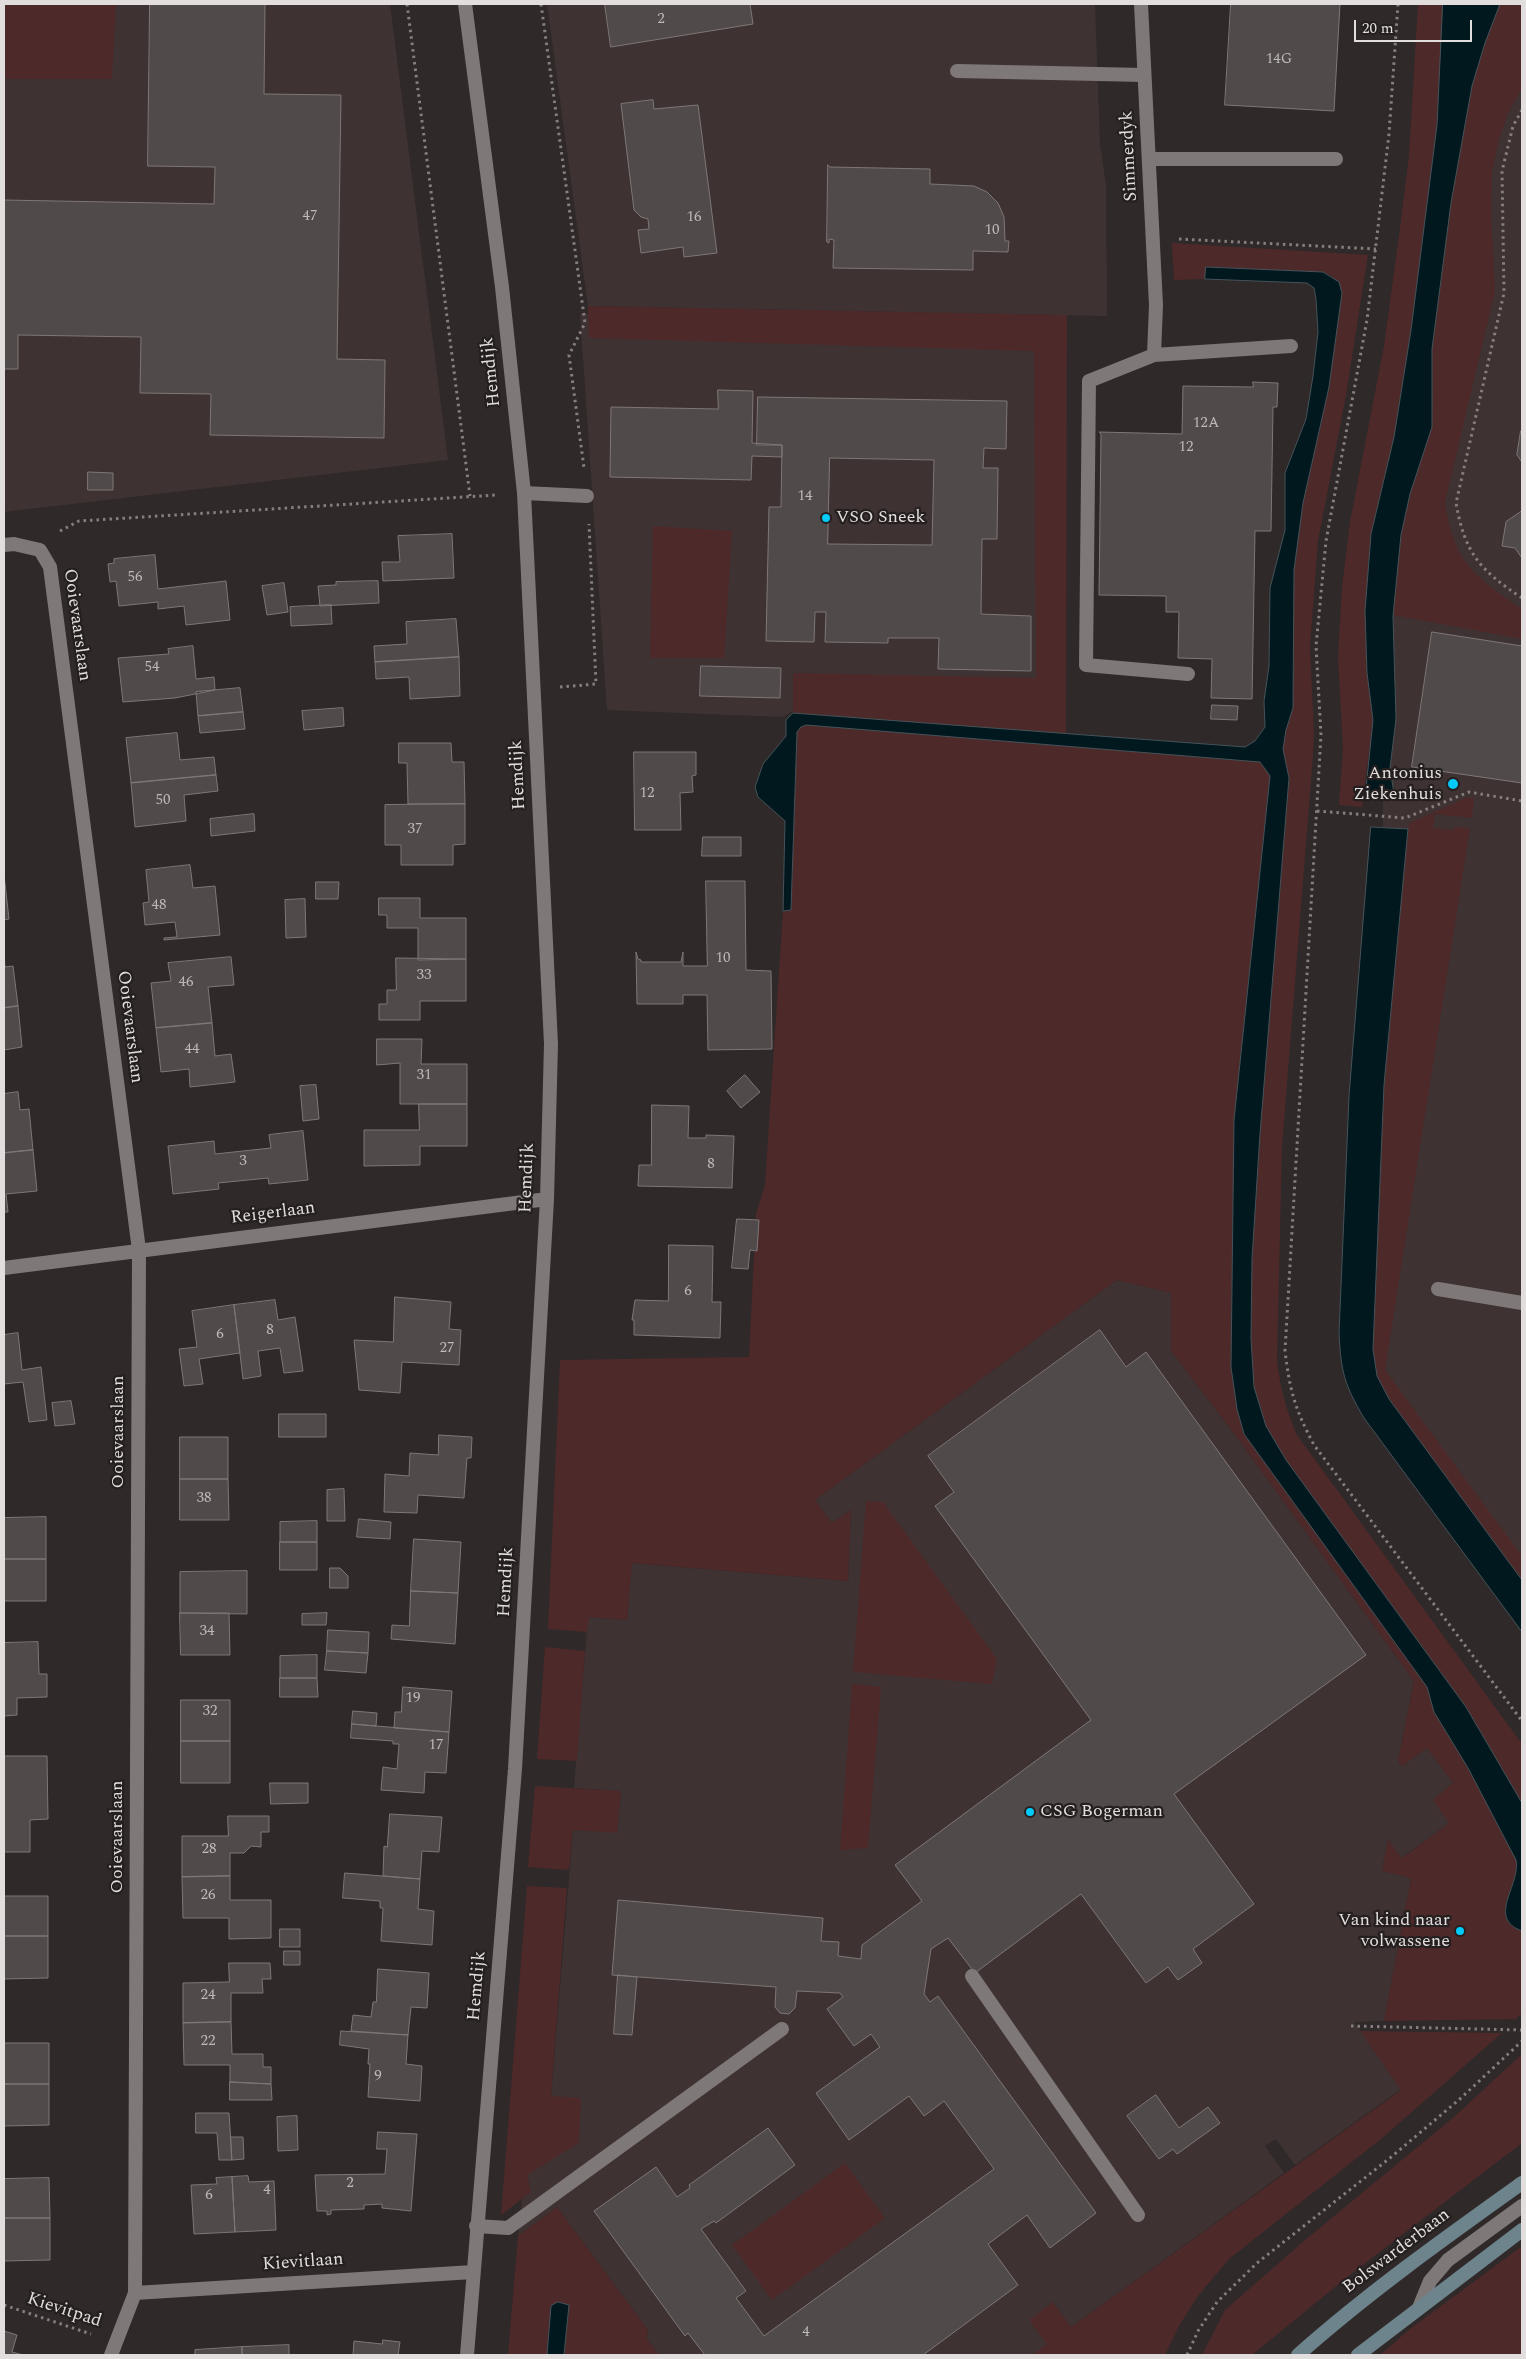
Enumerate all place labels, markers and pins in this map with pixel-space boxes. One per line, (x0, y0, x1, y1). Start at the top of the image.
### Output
place label: VSO Sneek (836, 507, 925, 529)
marker: VSO Sneek (820, 512, 832, 524)
place label: Antonius Ziekenhuis (1353, 763, 1442, 806)
marker: Antonius Ziekenhuis (1446, 777, 1460, 791)
place label: CSG Bogerman (1040, 1801, 1163, 1823)
marker: CSG Bogerman (1024, 1806, 1036, 1818)
place label: Van kind naar volwassene (1338, 1910, 1450, 1952)
marker: Van kind naar volwassene (1454, 1925, 1466, 1937)

